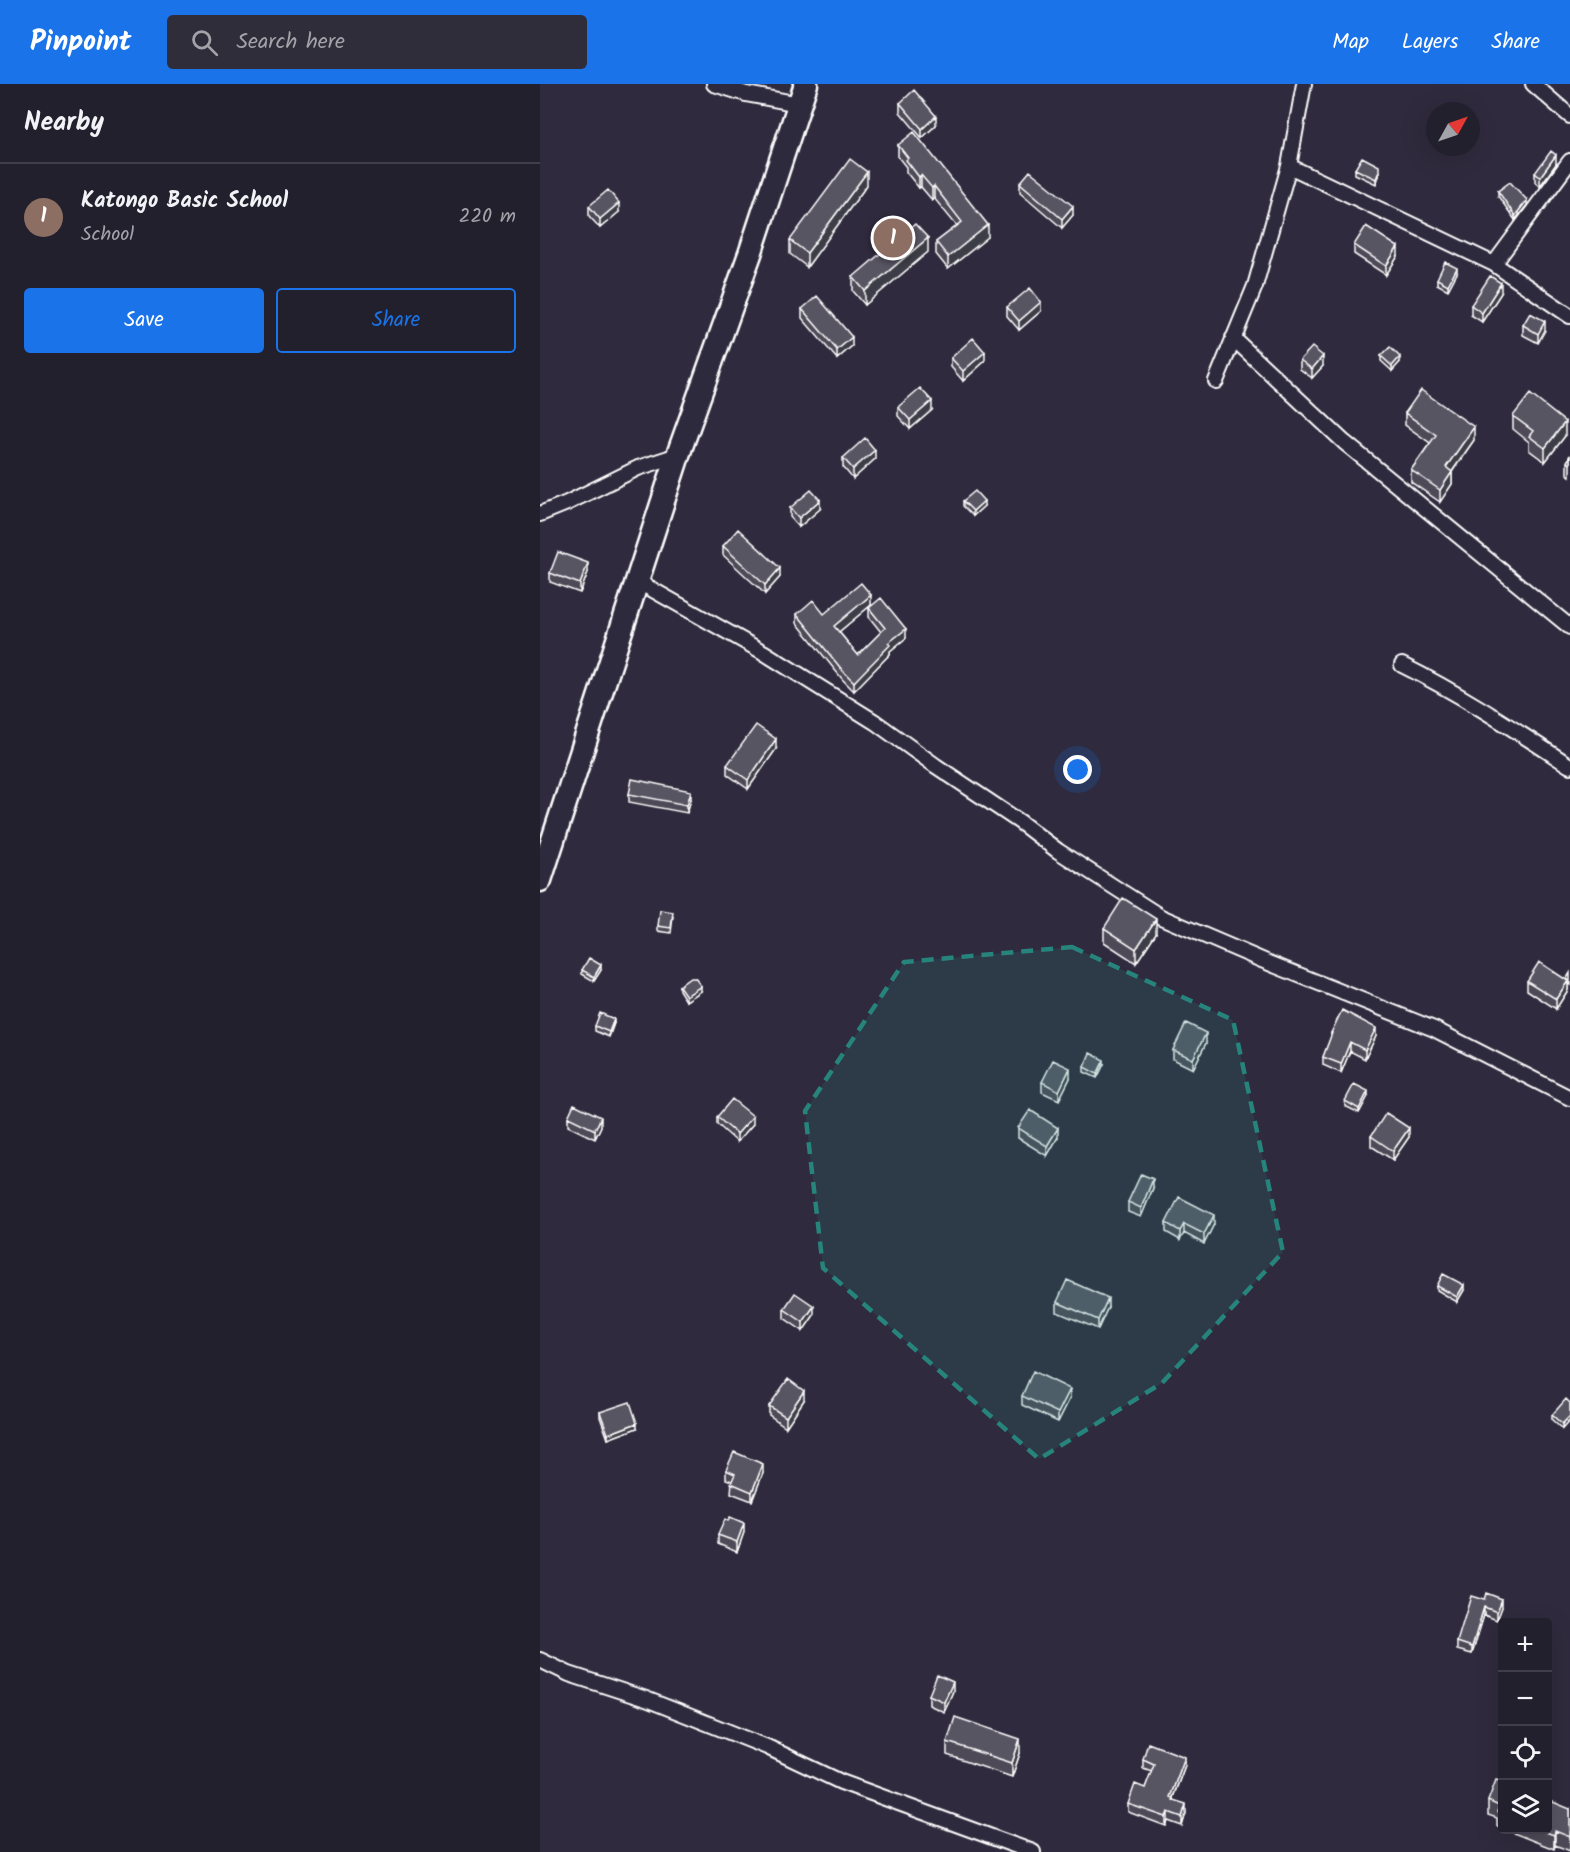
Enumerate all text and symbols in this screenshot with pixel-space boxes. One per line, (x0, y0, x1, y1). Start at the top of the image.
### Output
search box (167, 15, 587, 69)
text: Pinpoint (30, 20, 131, 65)
text: Search here (236, 25, 345, 60)
icon: search (188, 26, 221, 59)
text: Map (1332, 26, 1369, 59)
text: Layers (1402, 26, 1458, 59)
text: Share (1491, 26, 1540, 59)
text: Nearby (24, 102, 104, 144)
north arrow (1426, 102, 1480, 156)
text: Katongo Basic School (81, 184, 288, 219)
text: 1 (40, 201, 47, 233)
text: 220 m (459, 201, 516, 233)
pin: 1 (874, 216, 912, 260)
text: School (81, 219, 134, 251)
button: Save (24, 288, 264, 353)
button: Share (276, 288, 516, 353)
your location (1063, 755, 1092, 784)
map controls (1498, 1618, 1552, 1834)
button: + (1498, 1618, 1552, 1672)
button: − (1498, 1672, 1552, 1726)
button: locate (1498, 1726, 1552, 1780)
button: layers (1498, 1780, 1552, 1834)

